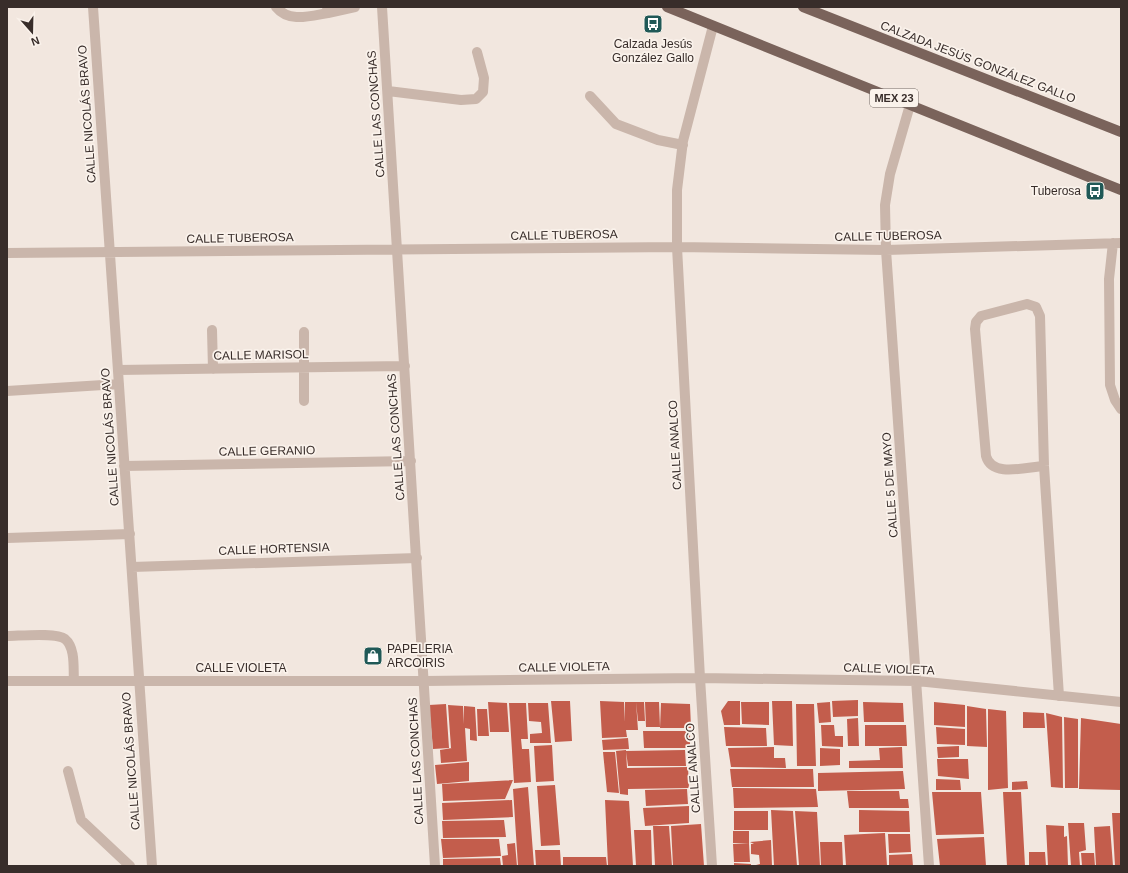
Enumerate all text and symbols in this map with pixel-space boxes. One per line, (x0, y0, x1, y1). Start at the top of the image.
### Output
north arrow (12, 12, 52, 52)
bus stop icon: Calzada Jesús González Gallo (642, 13, 664, 35)
street label: CALZADA JESÚS GONZÁLEZ GALLO (878, 17, 1078, 106)
text: N (30, 34, 41, 48)
place label: Calzada Jesús González Gallo (612, 37, 694, 65)
street label: CALLE NICOLÁS BRAVO (74, 44, 99, 184)
street label: CALLE LAS CONCHAS (365, 50, 387, 178)
road number: MEX 23 (870, 89, 918, 107)
bus stop icon: Tuberosa (1084, 180, 1106, 202)
place label: Tuberosa (1031, 184, 1081, 198)
street label: CALLE TUBEROSA (510, 227, 618, 243)
street label: CALLE TUBEROSA (834, 228, 942, 244)
street label: CALLE TUBEROSA (186, 230, 294, 246)
street label: CALLE MARISOL (213, 347, 309, 363)
street label: CALLE NICOLÁS BRAVO (97, 367, 122, 507)
street label: CALLE LAS CONCHAS (385, 373, 407, 501)
street label: CALLE ANALCO (666, 400, 684, 490)
street label: CALLE 5 DE MAYO (879, 432, 901, 538)
street label: CALLE GERANIO (219, 443, 315, 459)
street label: CALLE HORTENSIA (218, 540, 330, 558)
place label: PAPELERIA ARCOIRIS (387, 642, 453, 670)
shop icon: PAPELERIA ARCOIRIS (362, 645, 384, 667)
street label: CALLE VIOLETA (518, 659, 610, 675)
street label: CALLE VIOLETA (843, 660, 935, 678)
street label: CALLE VIOLETA (195, 661, 287, 675)
street label: CALLE NICOLÁS BRAVO (118, 691, 143, 831)
street label: CALLE LAS CONCHAS (406, 697, 426, 825)
street label: CALLE ANALCO (683, 723, 703, 813)

